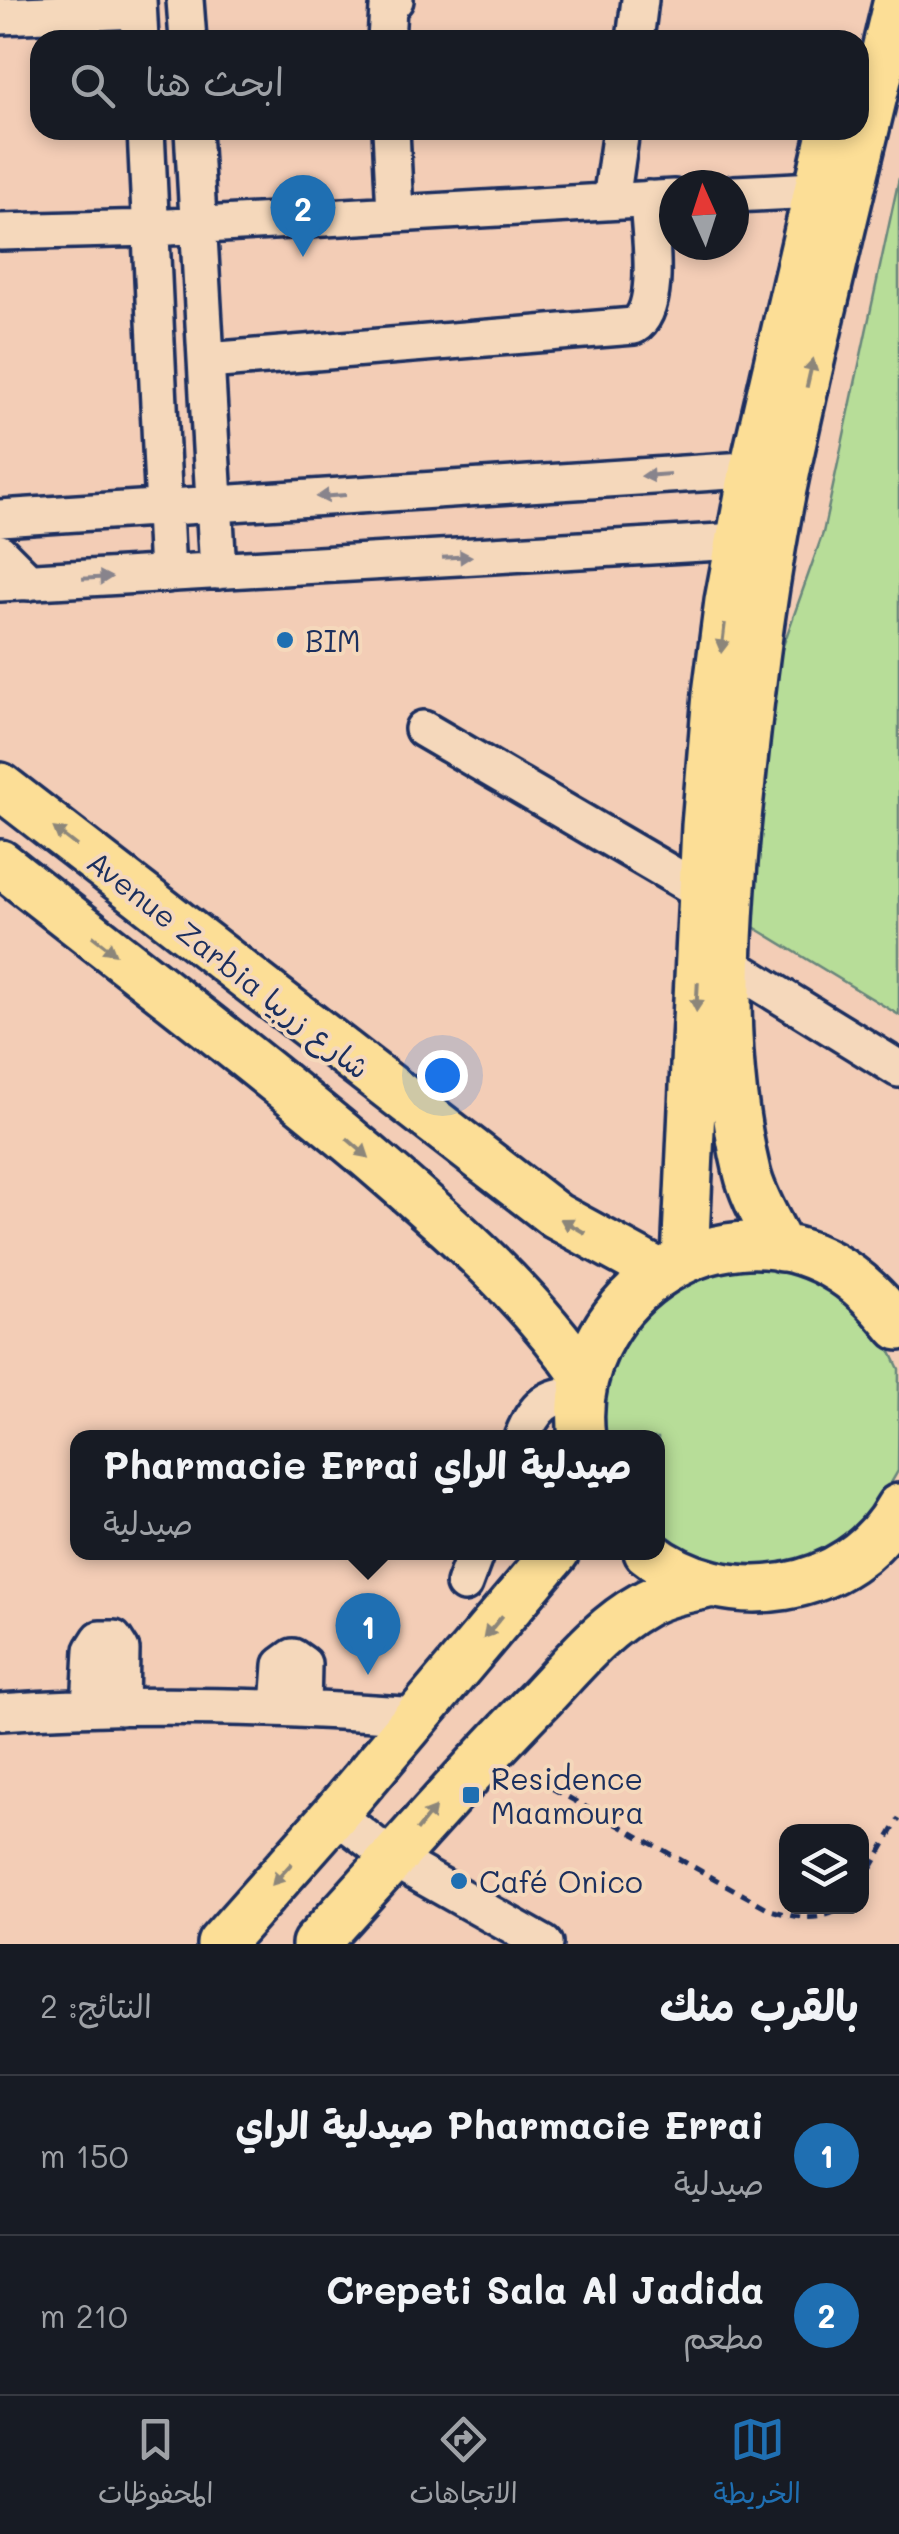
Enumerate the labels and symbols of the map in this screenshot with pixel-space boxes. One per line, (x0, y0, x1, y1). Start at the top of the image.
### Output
north arrow (659, 170, 749, 260)
pin: 2 (270, 174, 336, 257)
one-way arrow (803, 357, 818, 388)
one-way arrow (639, 467, 671, 483)
one-way arrow (315, 488, 347, 504)
one-way arrow (441, 549, 473, 565)
one-way arrow (82, 570, 114, 586)
place label: BIM (305, 620, 361, 660)
one-way arrow (715, 622, 731, 654)
marker: BIM (274, 629, 296, 651)
one-way arrow (52, 827, 78, 848)
street label: Avenue Zarbia شارع زربيا (78, 841, 378, 1089)
one-way arrow (91, 934, 117, 955)
one-way arrow (689, 981, 705, 1013)
your location (417, 1050, 468, 1101)
one-way arrow (345, 1137, 370, 1158)
one-way arrow (559, 1218, 588, 1235)
pin: 1 (336, 1592, 400, 1675)
one-way arrow (482, 1614, 504, 1639)
place label: Residence Maamoura (491, 1758, 644, 1832)
marker: Residence Maamoura (460, 1784, 482, 1806)
one-way arrow (415, 1806, 436, 1831)
one-way arrow (272, 1861, 294, 1886)
place label: Café Onico (479, 1861, 643, 1901)
marker: Café Onico (448, 1870, 470, 1892)

